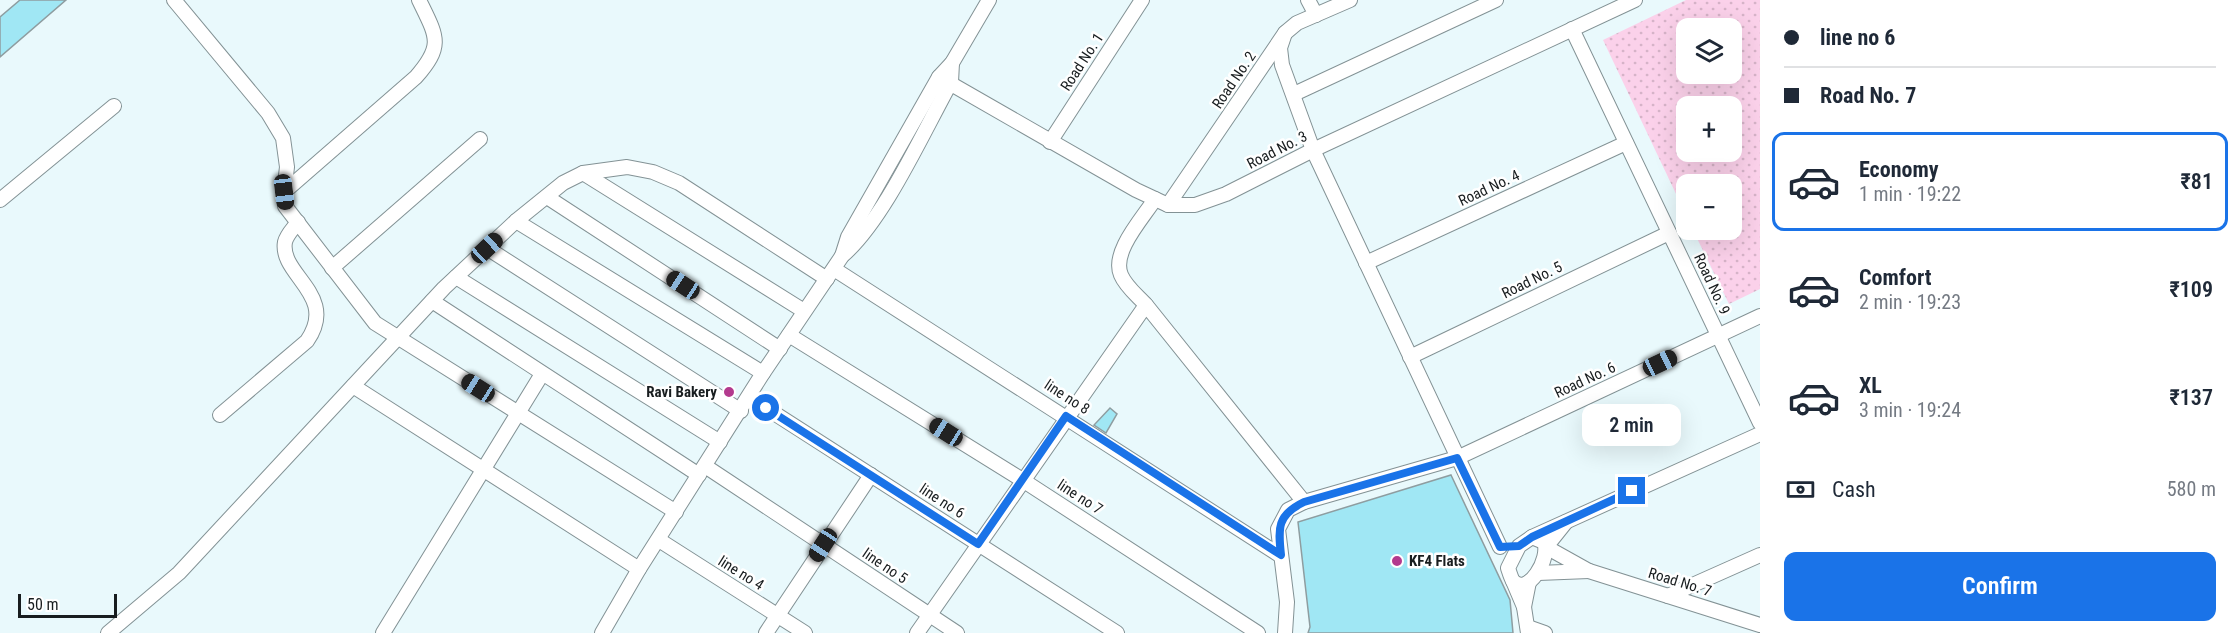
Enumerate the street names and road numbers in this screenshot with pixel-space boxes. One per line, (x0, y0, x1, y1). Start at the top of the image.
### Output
street label: Road No. 1 (1057, 30, 1107, 94)
street label: Road No. 2 (1208, 48, 1260, 112)
street label: Road No. 3 (1244, 127, 1310, 173)
street label: Road No. 4 (1456, 166, 1522, 210)
street label: Road No. 9 (1690, 251, 1734, 317)
street label: Road No. 5 (1499, 258, 1565, 302)
street label: Road No. 6 (1552, 358, 1618, 402)
street label: line no 8 (1041, 376, 1093, 418)
street label: line no 7 (1054, 476, 1106, 518)
street label: line no 6 (916, 480, 968, 522)
street label: line no 5 (859, 544, 911, 588)
street label: line no 4 (715, 552, 767, 594)
street label: Road No. 7 (1646, 564, 1714, 600)

